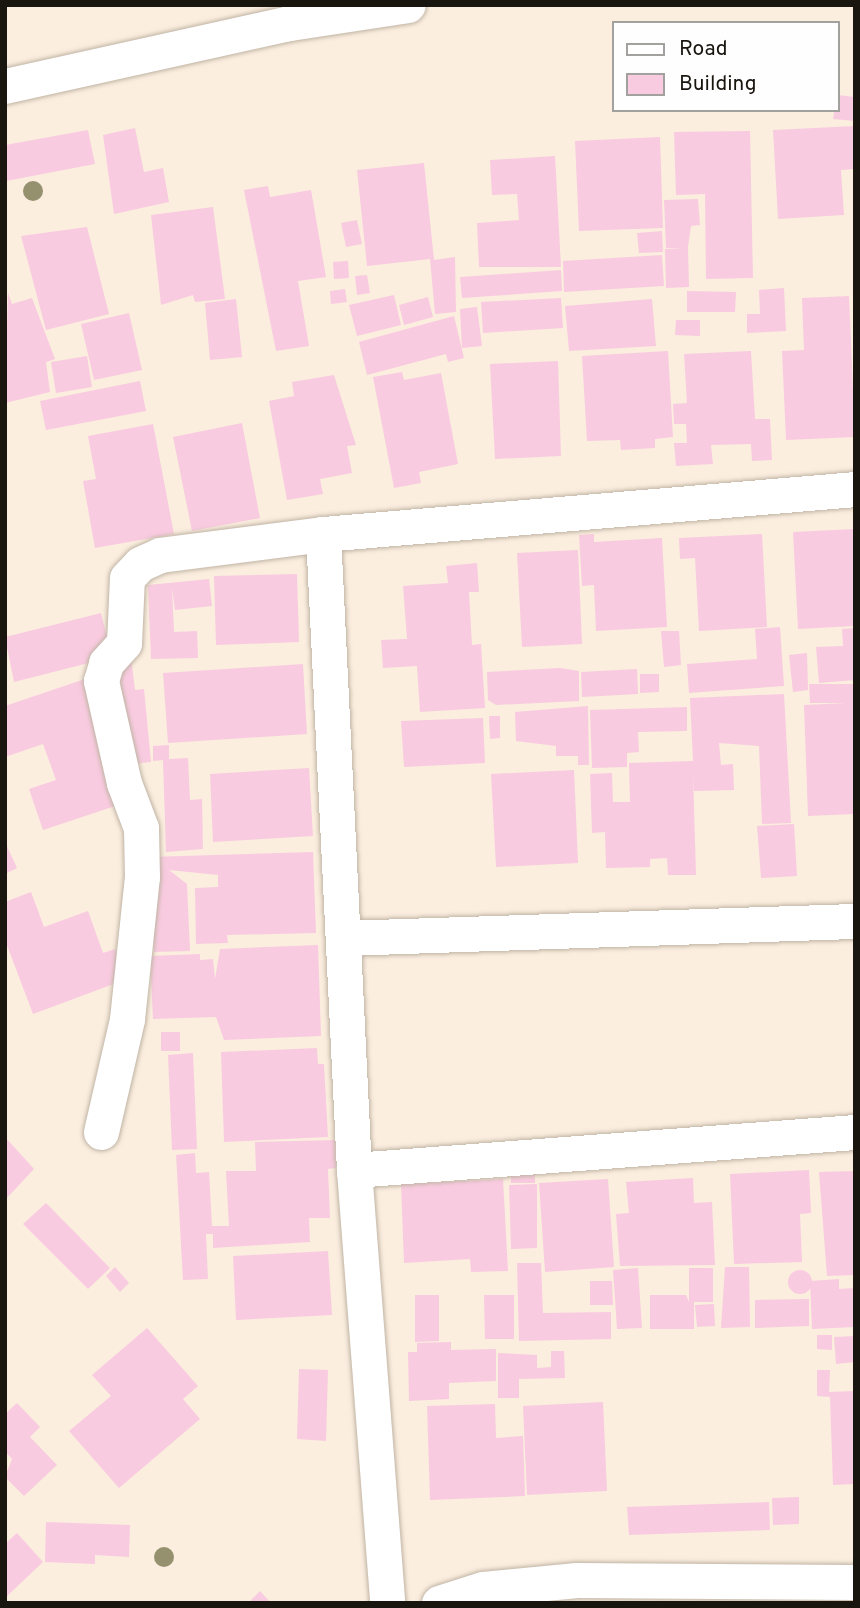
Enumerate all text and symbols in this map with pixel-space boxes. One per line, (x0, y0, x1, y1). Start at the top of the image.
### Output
legend (612, 21, 839, 112)
text: Road (679, 36, 728, 63)
text: Building (679, 71, 757, 98)

